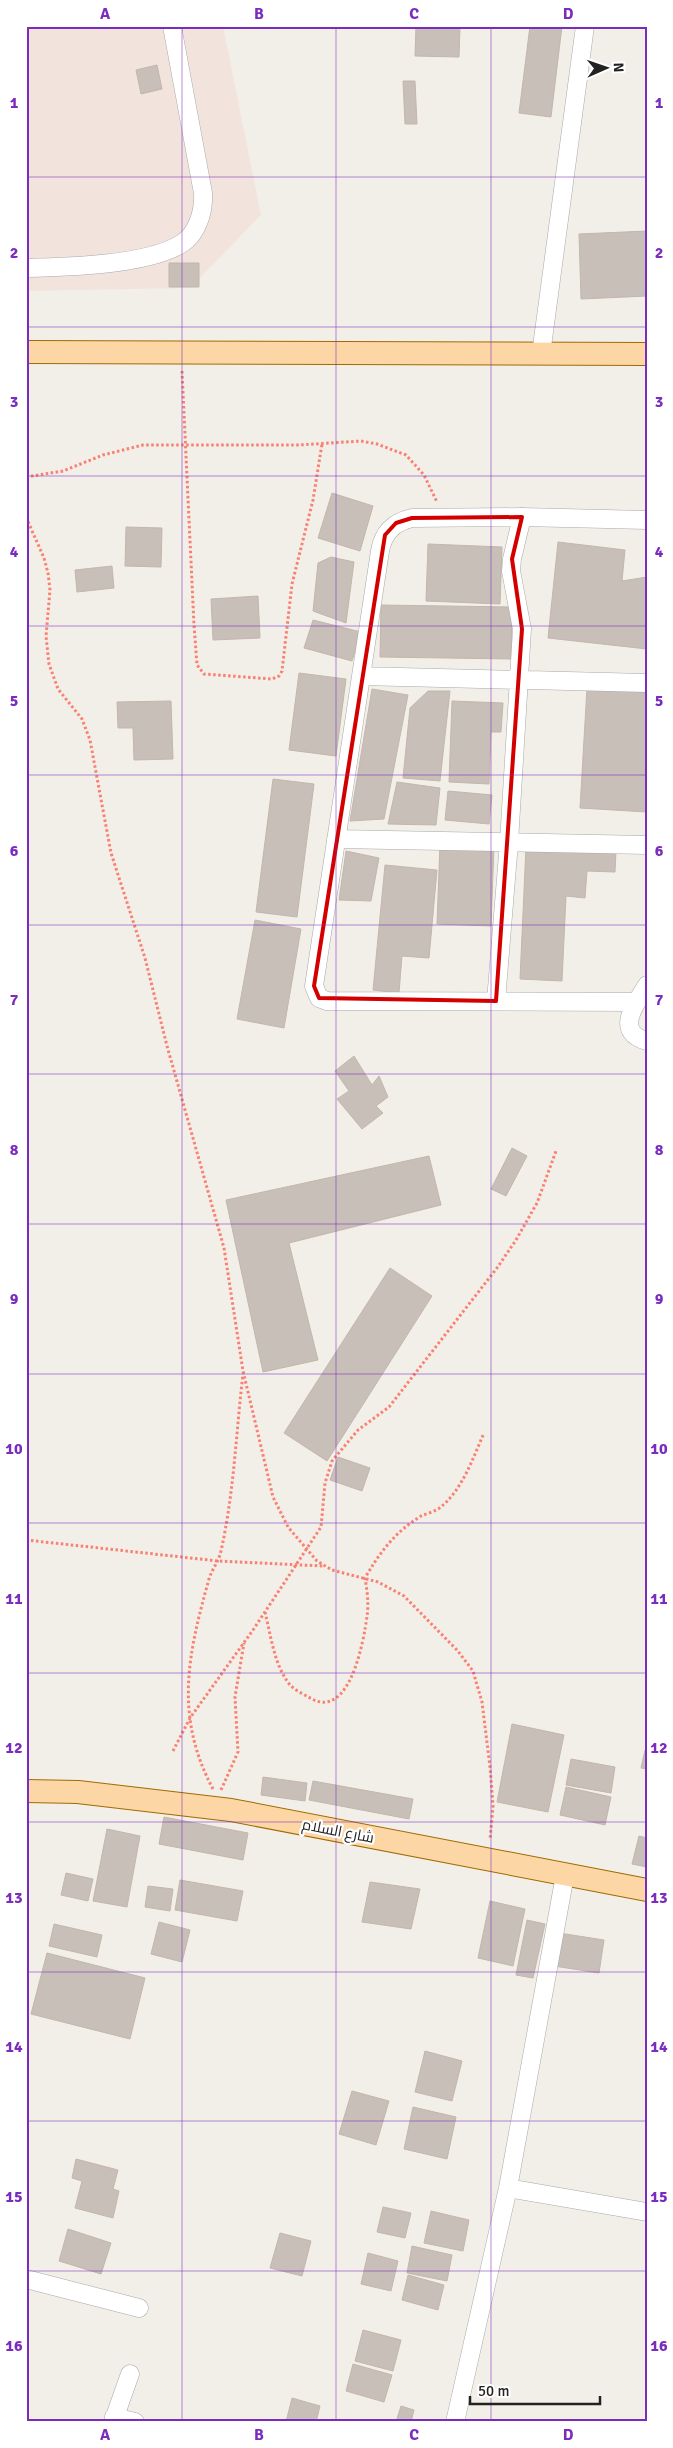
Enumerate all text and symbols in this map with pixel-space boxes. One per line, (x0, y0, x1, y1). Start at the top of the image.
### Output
text: A (100, 4, 111, 24)
text: B (254, 4, 264, 24)
text: C (409, 4, 419, 24)
text: D (563, 4, 574, 24)
north arrow (580, 42, 630, 92)
text: N (610, 62, 627, 73)
text: 1 (10, 93, 19, 113)
text: 1 (655, 93, 664, 113)
text: 2 (10, 243, 18, 263)
text: 2 (655, 243, 663, 263)
text: 3 (10, 392, 18, 412)
text: 3 (655, 392, 663, 412)
text: 4 (10, 542, 19, 562)
text: 4 (655, 542, 664, 562)
text: 5 (10, 691, 18, 711)
text: 5 (655, 691, 663, 711)
text: 6 (10, 841, 19, 861)
text: 6 (655, 841, 664, 861)
text: 7 (10, 990, 19, 1010)
text: 7 (655, 990, 664, 1010)
text: 8 (10, 1140, 19, 1160)
text: 8 (655, 1140, 664, 1160)
text: 9 (10, 1289, 19, 1309)
text: 9 (655, 1289, 664, 1309)
text: 10 (5, 1439, 23, 1459)
text: 10 (650, 1439, 668, 1459)
text: 11 (5, 1589, 23, 1609)
text: 11 (650, 1589, 668, 1609)
text: 12 (5, 1738, 23, 1758)
text: 12 (650, 1738, 668, 1758)
street label: شارع السلام (300, 1815, 375, 1849)
text: 13 (5, 1888, 23, 1908)
text: 13 (650, 1888, 668, 1908)
text: 14 (5, 2037, 23, 2057)
text: 14 (650, 2037, 668, 2057)
text: 15 (5, 2187, 23, 2207)
text: 15 (650, 2187, 668, 2207)
text: 16 (5, 2336, 23, 2356)
text: 16 (650, 2336, 668, 2356)
scale bar (470, 2373, 600, 2405)
text: 50 m (478, 2382, 509, 2400)
text: A (100, 2425, 111, 2445)
text: B (254, 2425, 264, 2445)
text: C (409, 2425, 419, 2445)
text: D (563, 2425, 574, 2445)

